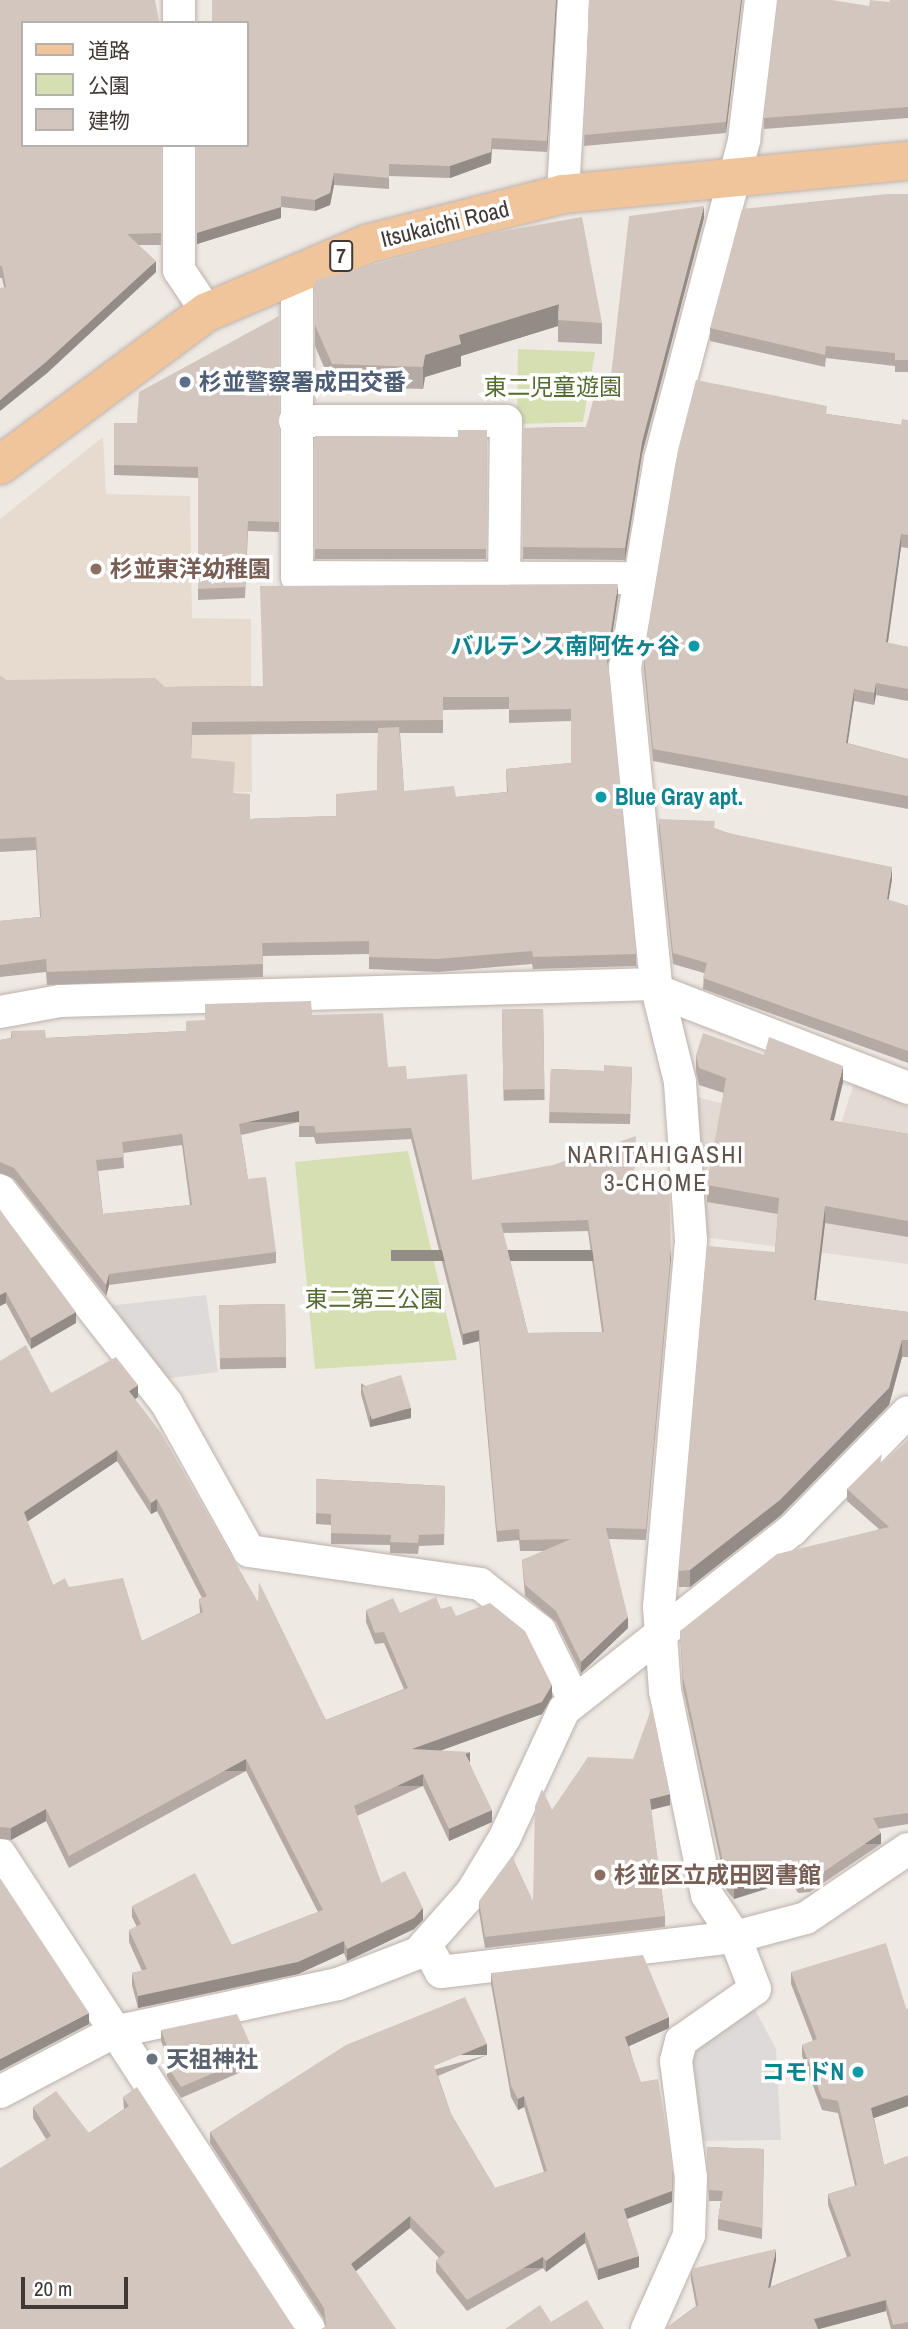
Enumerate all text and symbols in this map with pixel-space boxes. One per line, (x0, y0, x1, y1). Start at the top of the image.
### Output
legend (21, 21, 248, 147)
text: 道路 (88, 36, 130, 65)
text: 公園 (88, 71, 130, 100)
text: 建物 (88, 106, 130, 135)
street label: Itsukaichi Road (378, 195, 512, 253)
road number: 7 (329, 238, 353, 274)
place label: 杉並警察署成田交番 (199, 368, 406, 396)
park label: 東二児童遊園 (484, 373, 622, 401)
marker: 杉並警察署成田交番 (177, 374, 193, 390)
place label: 杉並東洋幼稚園 (110, 555, 271, 583)
marker: 杉並東洋幼稚園 (88, 561, 104, 577)
place label: バルテンス南阿佐ヶ谷 (450, 632, 680, 660)
marker: バルテンス南阿佐ヶ谷 (686, 638, 702, 654)
place label: Blue Gray apt. (615, 783, 743, 811)
marker: Blue Gray apt. (593, 789, 609, 805)
district label: NARITAHIGASHI 3-CHOME (569, 1141, 743, 1197)
park label: 東二第三公園 (305, 1285, 443, 1313)
place label: 杉並区立成田図書館 (614, 1861, 821, 1889)
marker: 杉並区立成田図書館 (592, 1867, 608, 1883)
place label: 天祖神社 (166, 2045, 258, 2073)
marker: 天祖神社 (144, 2051, 160, 2067)
place label: コモドN (761, 2058, 844, 2086)
marker: コモドN (850, 2064, 866, 2080)
scale bar (24, 2262, 131, 2306)
text: 20 m (34, 2274, 72, 2303)

